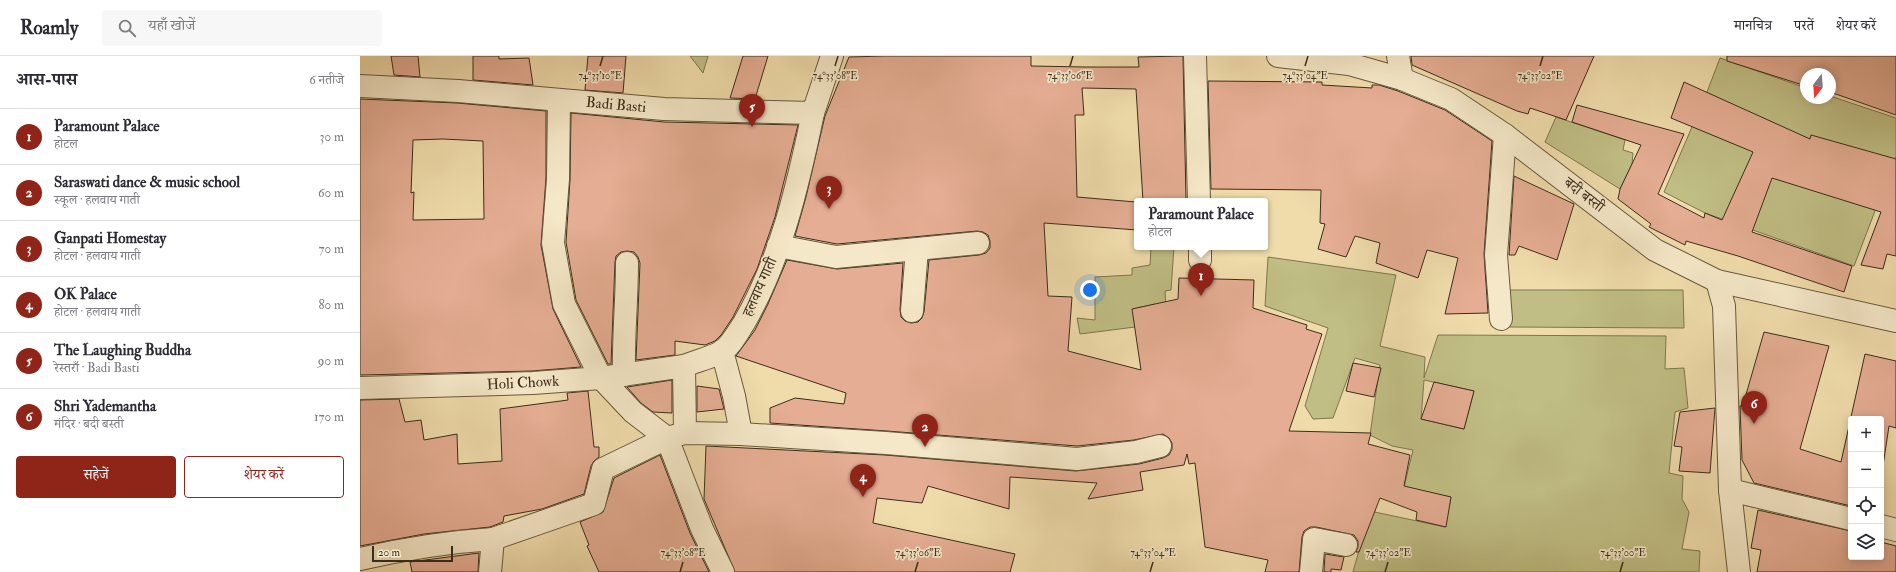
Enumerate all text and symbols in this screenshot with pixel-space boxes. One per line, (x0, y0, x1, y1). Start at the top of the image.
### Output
search box (102, 10, 382, 46)
text: Roamly (20, 16, 78, 40)
text: यहाँ खोजें (148, 16, 195, 35)
icon: search (116, 17, 138, 39)
text: मानचित्र (1734, 17, 1772, 34)
text: परतें (1794, 17, 1814, 34)
text: शेयर करें (1836, 17, 1876, 34)
north arrow (1800, 68, 1836, 104)
text: आस-पास (16, 69, 77, 90)
text: 74°33'10"E (578, 70, 622, 82)
text: 74°33'08"E (813, 70, 857, 82)
text: 74°33'06"E (1047, 70, 1093, 82)
text: 74°33'04"E (1282, 70, 1328, 82)
text: 74°33'02"E (1517, 70, 1563, 82)
text: 6 नतीजे (309, 72, 344, 88)
street label: Badi Basti (585, 93, 647, 117)
pin: 5 (739, 94, 765, 127)
text: Paramount Palace (54, 117, 159, 136)
text: 1 (27, 129, 31, 145)
text: 30 m (320, 129, 344, 145)
text: होटल (54, 136, 78, 152)
text: Saraswati dance & music school (54, 173, 240, 192)
street label: बदी बस्ती (1559, 173, 1609, 218)
pin: 3 (816, 176, 842, 209)
text: 2 (26, 185, 32, 201)
text: 60 m (318, 185, 344, 201)
text: स्कूल · हलवाय गाती (54, 192, 140, 208)
popup (1134, 198, 1268, 250)
text: Paramount Palace (1148, 205, 1254, 224)
text: होटल (1148, 224, 1172, 240)
text: Ganpati Homestay (54, 229, 166, 248)
text: 3 (27, 241, 32, 257)
text: 70 m (319, 241, 344, 257)
text: होटल · हलवाय गाती (54, 248, 140, 264)
street label: हलवाय गाती (738, 253, 782, 321)
pin: 1 (1188, 263, 1214, 296)
your location (1080, 280, 1100, 300)
text: OK Palace (54, 285, 117, 304)
text: 4 (25, 297, 33, 313)
text: 80 m (318, 297, 344, 313)
text: होटल · हलवाय गाती (54, 304, 140, 320)
text: The Laughing Buddha (54, 341, 191, 360)
text: 5 (26, 353, 32, 369)
text: 90 m (318, 353, 344, 369)
text: रेस्तराँ · Badi Basti (54, 360, 139, 376)
street label: Holi Chowk (486, 372, 560, 394)
pin: 6 (1741, 391, 1767, 424)
text: Shri Yademantha (54, 397, 156, 416)
text: 6 (26, 409, 32, 425)
text: 170 m (314, 409, 344, 425)
pin: 2 (912, 414, 938, 447)
text: मंदिर · बदी बस्ती (54, 416, 124, 432)
map controls (1848, 416, 1884, 560)
button: + (1848, 416, 1884, 452)
button: − (1848, 452, 1884, 488)
button: सहेजें (16, 456, 176, 498)
button: शेयर करें (184, 456, 344, 498)
pin: 4 (850, 464, 876, 497)
button: locate (1848, 488, 1884, 524)
button: layers (1848, 524, 1884, 560)
scale bar (372, 544, 453, 563)
text: 20 m (378, 546, 400, 559)
text: 74°33'08"E (661, 547, 705, 559)
text: 74°33'06"E (895, 547, 941, 559)
text: 74°33'04"E (1130, 547, 1176, 559)
text: 74°33'02"E (1365, 547, 1411, 559)
text: 74°33'00"E (1600, 547, 1646, 559)

